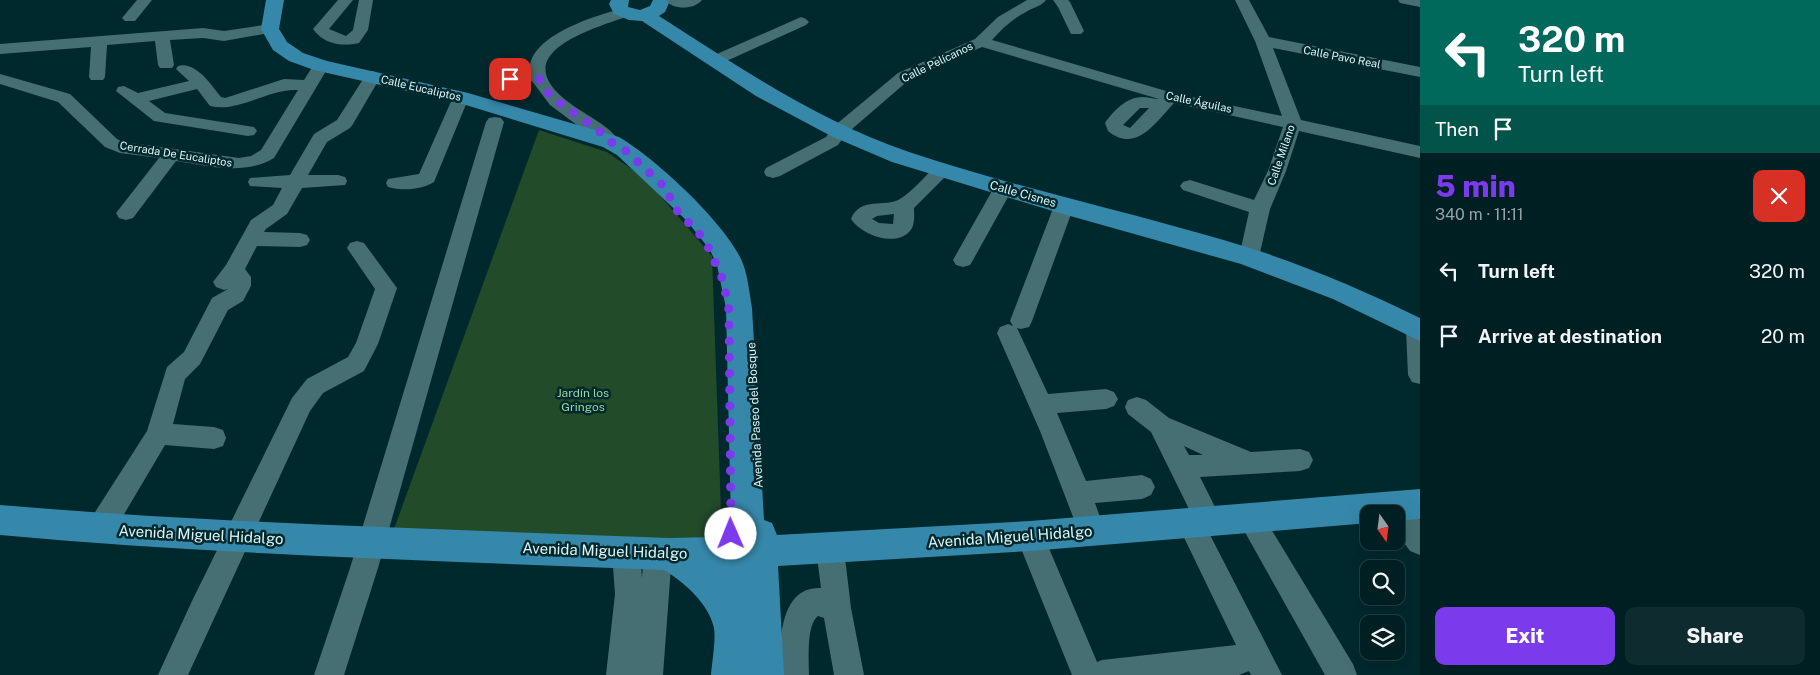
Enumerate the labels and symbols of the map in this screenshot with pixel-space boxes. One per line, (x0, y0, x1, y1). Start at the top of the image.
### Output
street label: Calle Pelícanos (899, 39, 975, 84)
street label: Calle Pavo Real (1302, 44, 1382, 70)
pin (489, 58, 531, 100)
street label: Calle Eucaliptos (380, 73, 463, 103)
street label: Calle Águilas (1165, 88, 1234, 115)
street label: Calle Milano (1265, 123, 1297, 187)
street label: Cerrada De Eucaliptos (119, 139, 233, 169)
street label: Calle Cisnes (988, 178, 1058, 210)
street label: Avenida Paseo del Bosque (744, 342, 766, 488)
park label: Jardín los Gringos (557, 386, 609, 414)
north arrow (1360, 505, 1405, 550)
position arrow (704, 507, 756, 559)
street label: Avenida Miguel Hidalgo (118, 522, 284, 547)
street label: Avenida Miguel Hidalgo (927, 522, 1093, 551)
street label: Avenida Miguel Hidalgo (522, 539, 688, 562)

